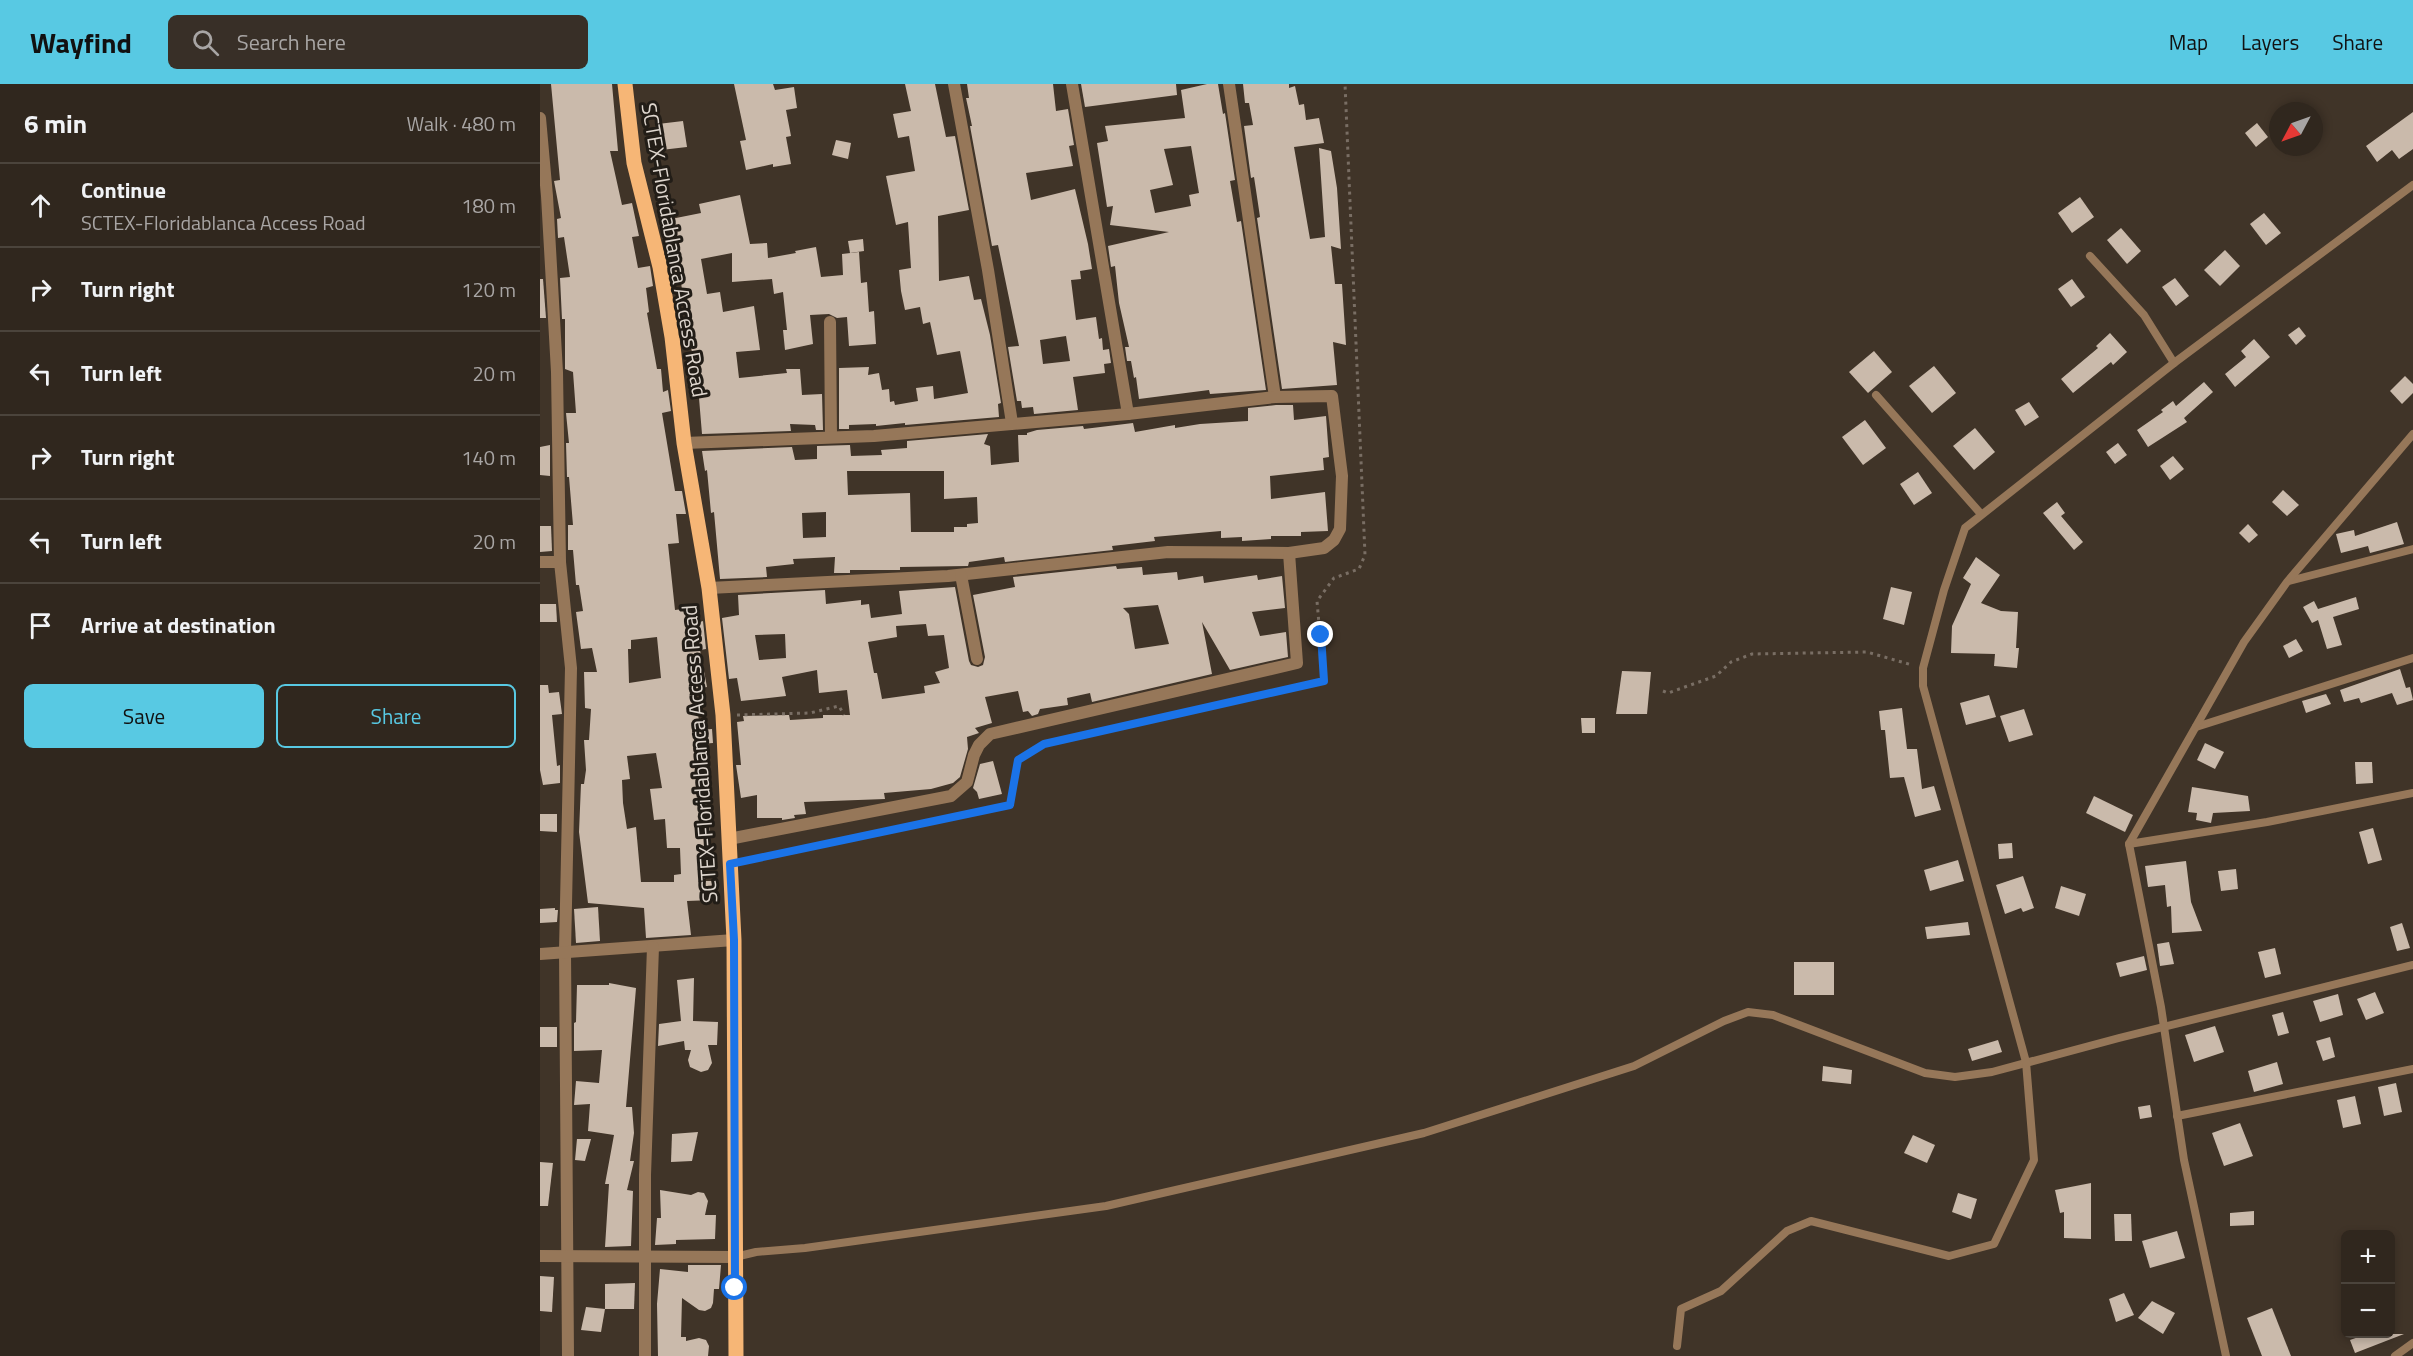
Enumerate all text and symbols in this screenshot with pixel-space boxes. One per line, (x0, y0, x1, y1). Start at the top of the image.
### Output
search box (168, 15, 588, 69)
text: Wayfind (30, 21, 132, 64)
text: Search here (237, 25, 346, 59)
icon: search (189, 26, 222, 59)
text: Map (2169, 26, 2208, 58)
text: Layers (2241, 26, 2299, 58)
text: Share (2332, 26, 2383, 58)
street label: SCTEX-Floridablanca Access Road (633, 100, 717, 400)
north arrow (2269, 102, 2323, 156)
text: 6 min (24, 104, 87, 143)
text: Walk · 480 m (407, 108, 516, 139)
text: Continue (81, 173, 166, 207)
icon: ahead (24, 189, 57, 222)
text: 180 m (461, 190, 516, 221)
text: SCTEX-Floridablanca Access Road (81, 207, 366, 238)
text: Turn right (81, 272, 175, 306)
icon: right (24, 273, 57, 306)
text: 120 m (461, 274, 516, 305)
text: Turn left (81, 356, 162, 390)
icon: left (24, 357, 57, 390)
text: 20 m (472, 358, 516, 389)
text: Turn right (81, 440, 175, 474)
icon: right (24, 441, 57, 474)
text: 140 m (461, 442, 516, 473)
text: Turn left (81, 524, 162, 558)
icon: left (24, 525, 57, 558)
text: 20 m (472, 526, 516, 557)
street label: SCTEX-Floridablanca Access Road (673, 604, 725, 904)
text: Arrive at destination (81, 608, 276, 642)
icon: arrive (24, 609, 57, 642)
route end (1307, 621, 1333, 647)
button: Save (24, 684, 264, 748)
button: Share (276, 684, 516, 748)
map controls (2341, 1230, 2395, 1338)
button: + (2341, 1230, 2395, 1284)
route start (721, 1274, 747, 1300)
button: − (2341, 1284, 2395, 1338)

